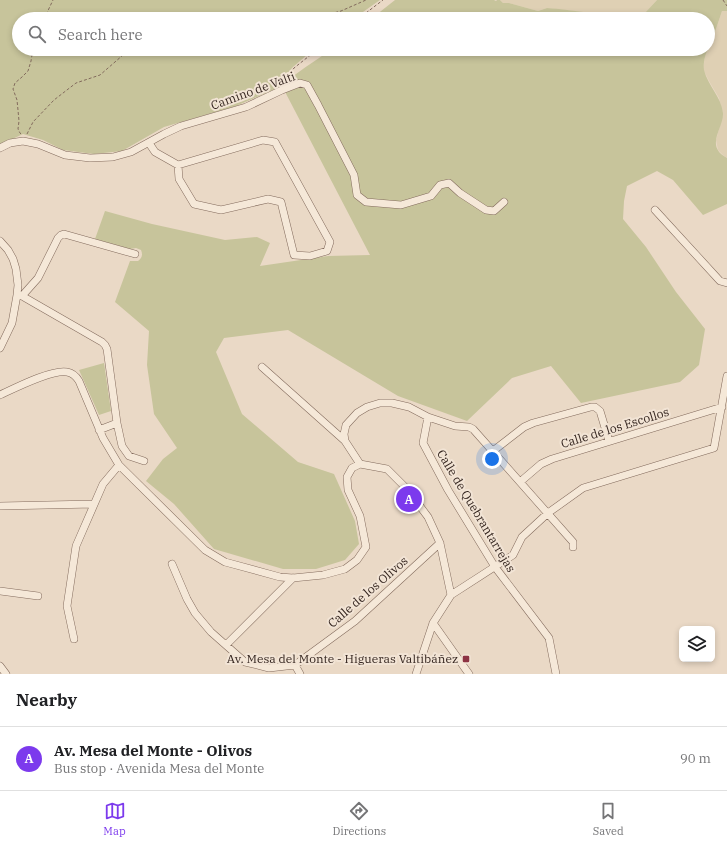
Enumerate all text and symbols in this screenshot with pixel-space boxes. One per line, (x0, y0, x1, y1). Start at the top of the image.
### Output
search box (12, 12, 715, 56)
icon: search (26, 23, 48, 45)
text: Search here (58, 25, 143, 44)
street label: Camino de Valti (209, 68, 297, 113)
street label: Calle de los Escollos (559, 404, 671, 451)
street label: Calle de Quebrantarrejas (434, 447, 519, 575)
your location (482, 449, 502, 469)
pin: A (396, 484, 422, 514)
street label: Calle de los Olivos (325, 553, 411, 630)
map controls (679, 626, 715, 662)
button: layers (679, 626, 715, 662)
place label: Av. Mesa del Monte - Higueras Valtibáñez (227, 651, 458, 666)
marker: Av. Mesa del Monte - Higueras Valtibáñez (461, 654, 471, 664)
text: Nearby (16, 689, 77, 711)
text: Av. Mesa del Monte - Olivos (54, 741, 252, 760)
text: A (24, 750, 34, 767)
text: 90 m (680, 750, 711, 767)
text: Bus stop · Avenida Mesa del Monte (54, 760, 264, 777)
tab: Map (103, 800, 126, 838)
tab: Directions (332, 800, 386, 838)
tab: Saved (593, 800, 624, 838)

